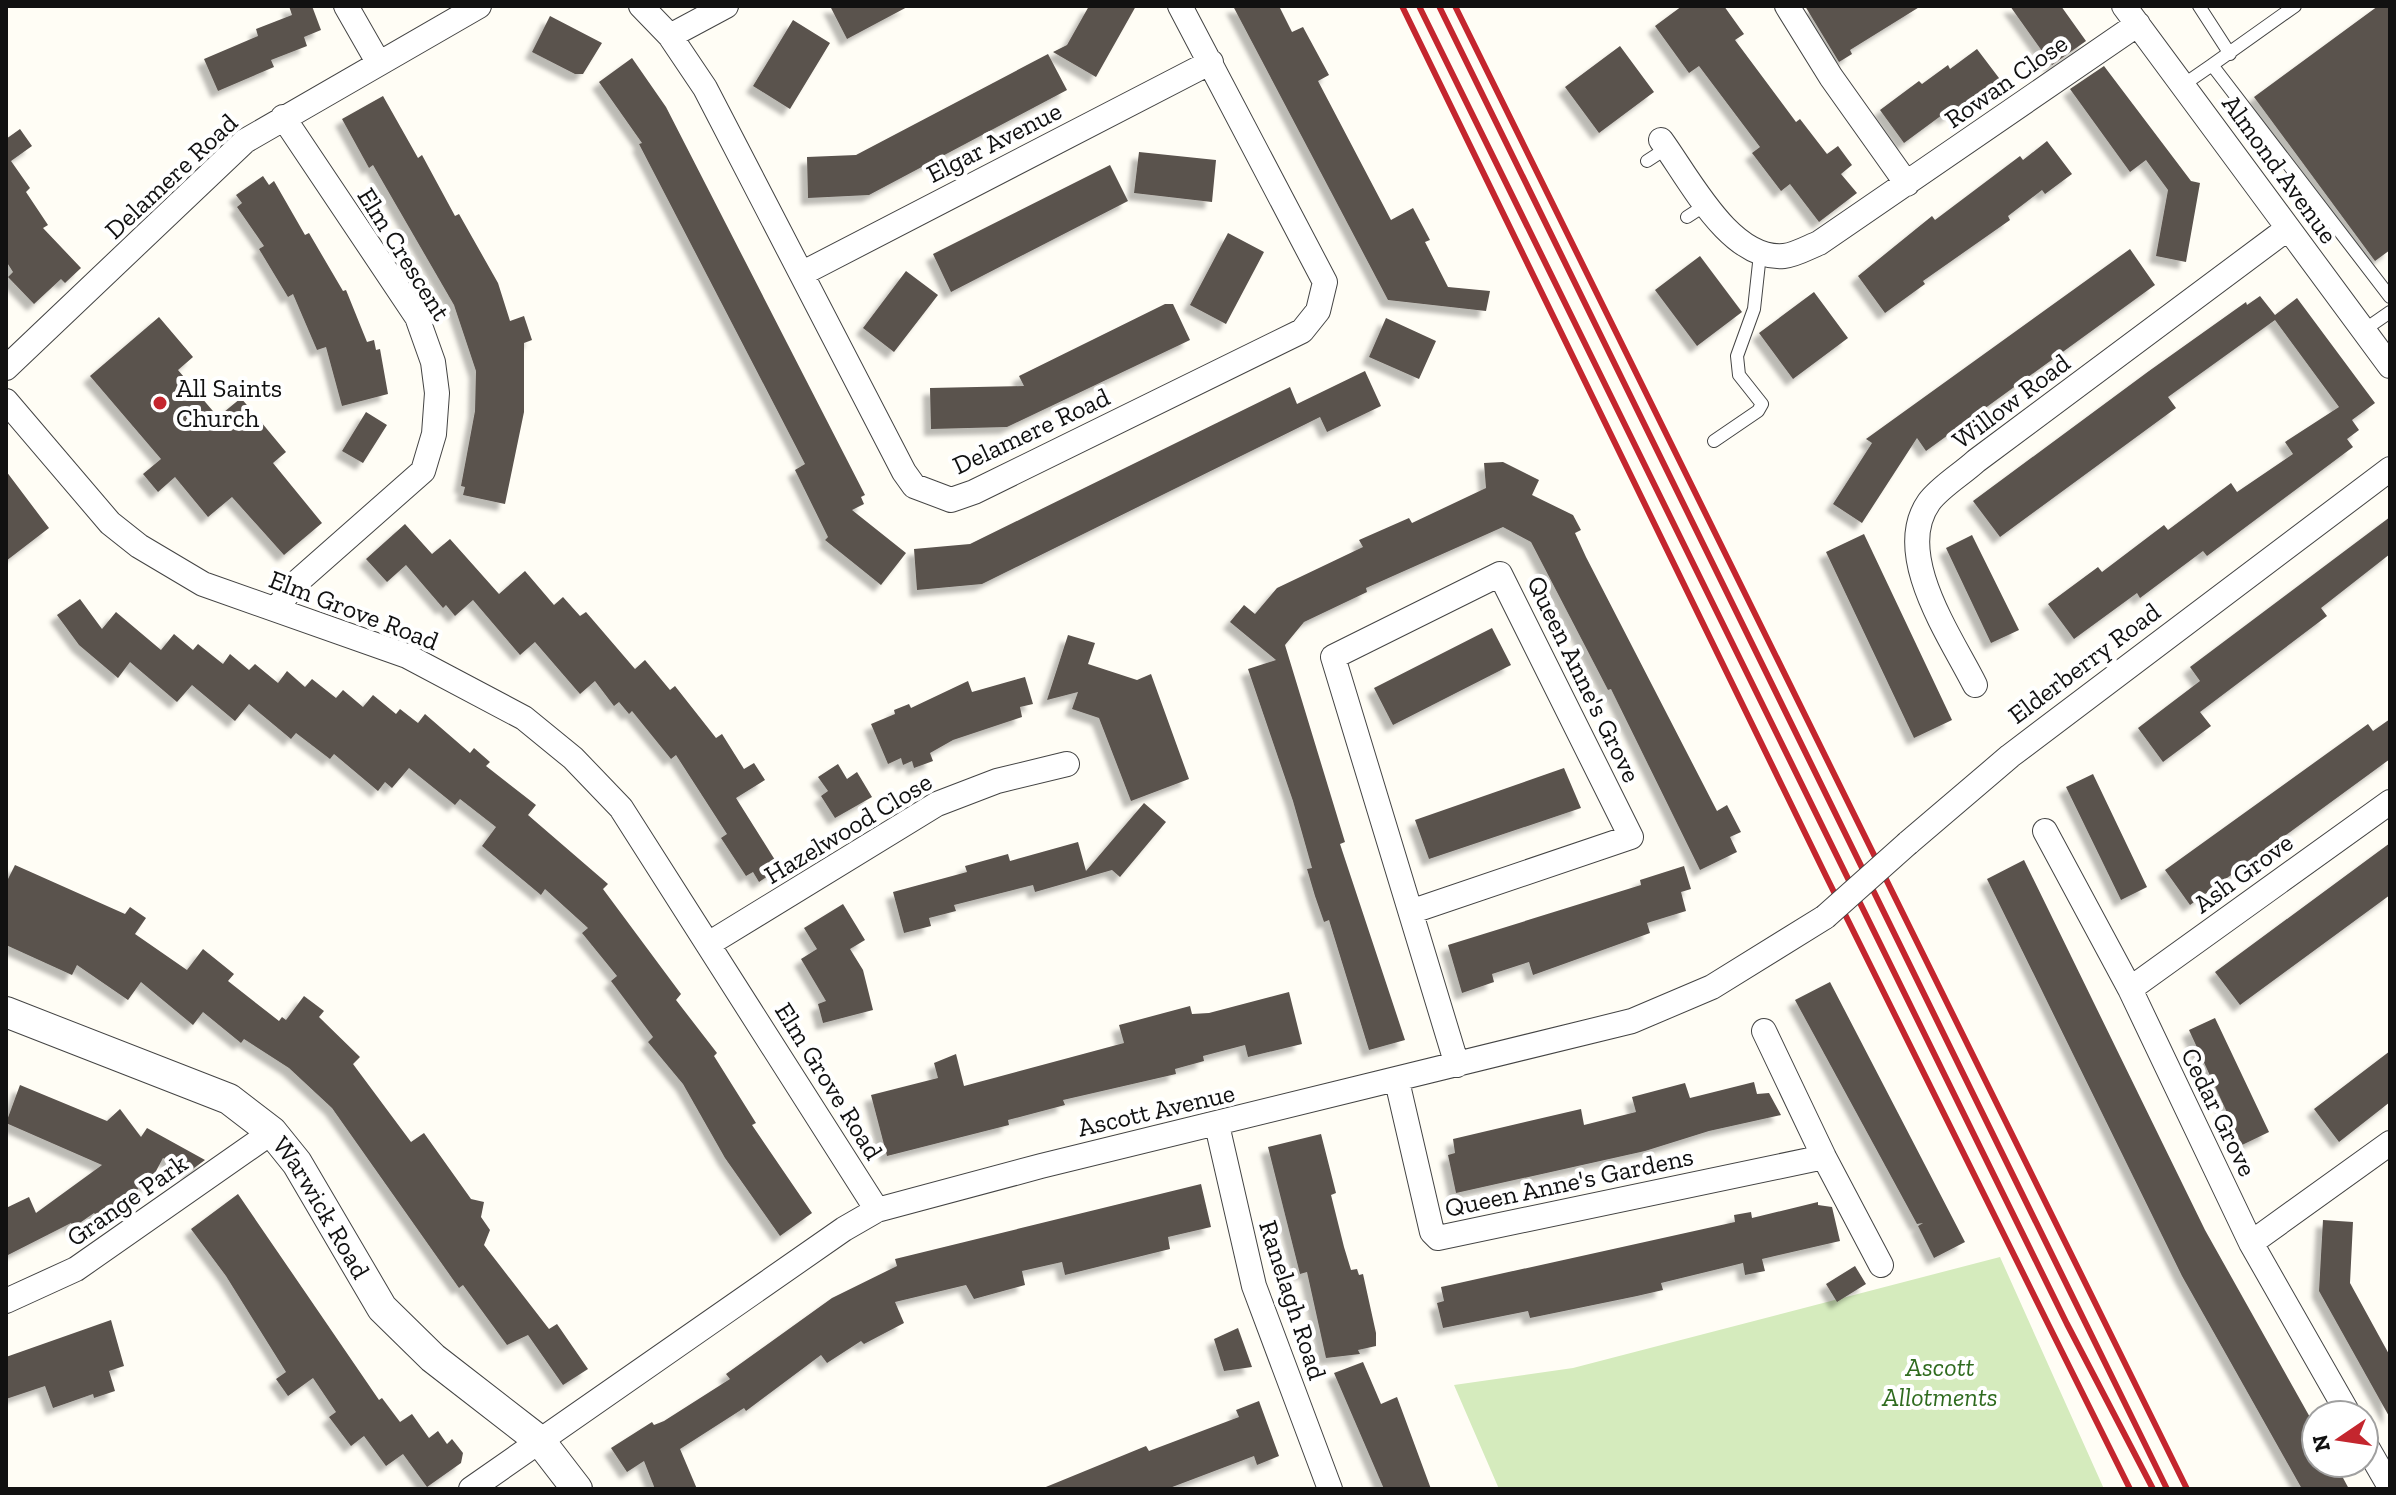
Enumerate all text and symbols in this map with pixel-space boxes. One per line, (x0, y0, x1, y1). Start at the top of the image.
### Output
street label: Rowan Close (1938, 27, 2074, 135)
street label: Almond Avenue (2215, 88, 2345, 250)
street label: Elgar Avenue (921, 94, 1067, 190)
street label: Delamere Road (98, 106, 244, 246)
street label: Elm Crescent (351, 182, 458, 327)
street label: Willow Road (1946, 346, 2076, 456)
place label: All Saints Church (176, 372, 282, 434)
street label: Delamere Road (947, 381, 1115, 481)
marker: All Saints Church (151, 394, 169, 412)
street label: Elm Grove Road (265, 563, 443, 657)
street label: Queen Anne's Grove (1520, 570, 1648, 788)
street label: Elderberry Road (2002, 595, 2166, 731)
street label: Hazelwood Close (758, 765, 938, 891)
street label: Ash Grove (2187, 826, 2299, 920)
street label: Elm Grove Road (768, 997, 890, 1165)
street label: Cedar Grove (2174, 1042, 2264, 1182)
street label: Ascott Avenue (1074, 1076, 1238, 1144)
street label: Warwick Road (266, 1130, 377, 1284)
street label: Queen Anne's Gardens (1442, 1140, 1696, 1224)
street label: Grange Park (60, 1146, 194, 1253)
street label: Ranelagh Road (1252, 1216, 1334, 1384)
park label: Ascott Allotments (1881, 1351, 1998, 1413)
north arrow (2300, 1399, 2380, 1479)
text: N (2306, 1432, 2336, 1455)

